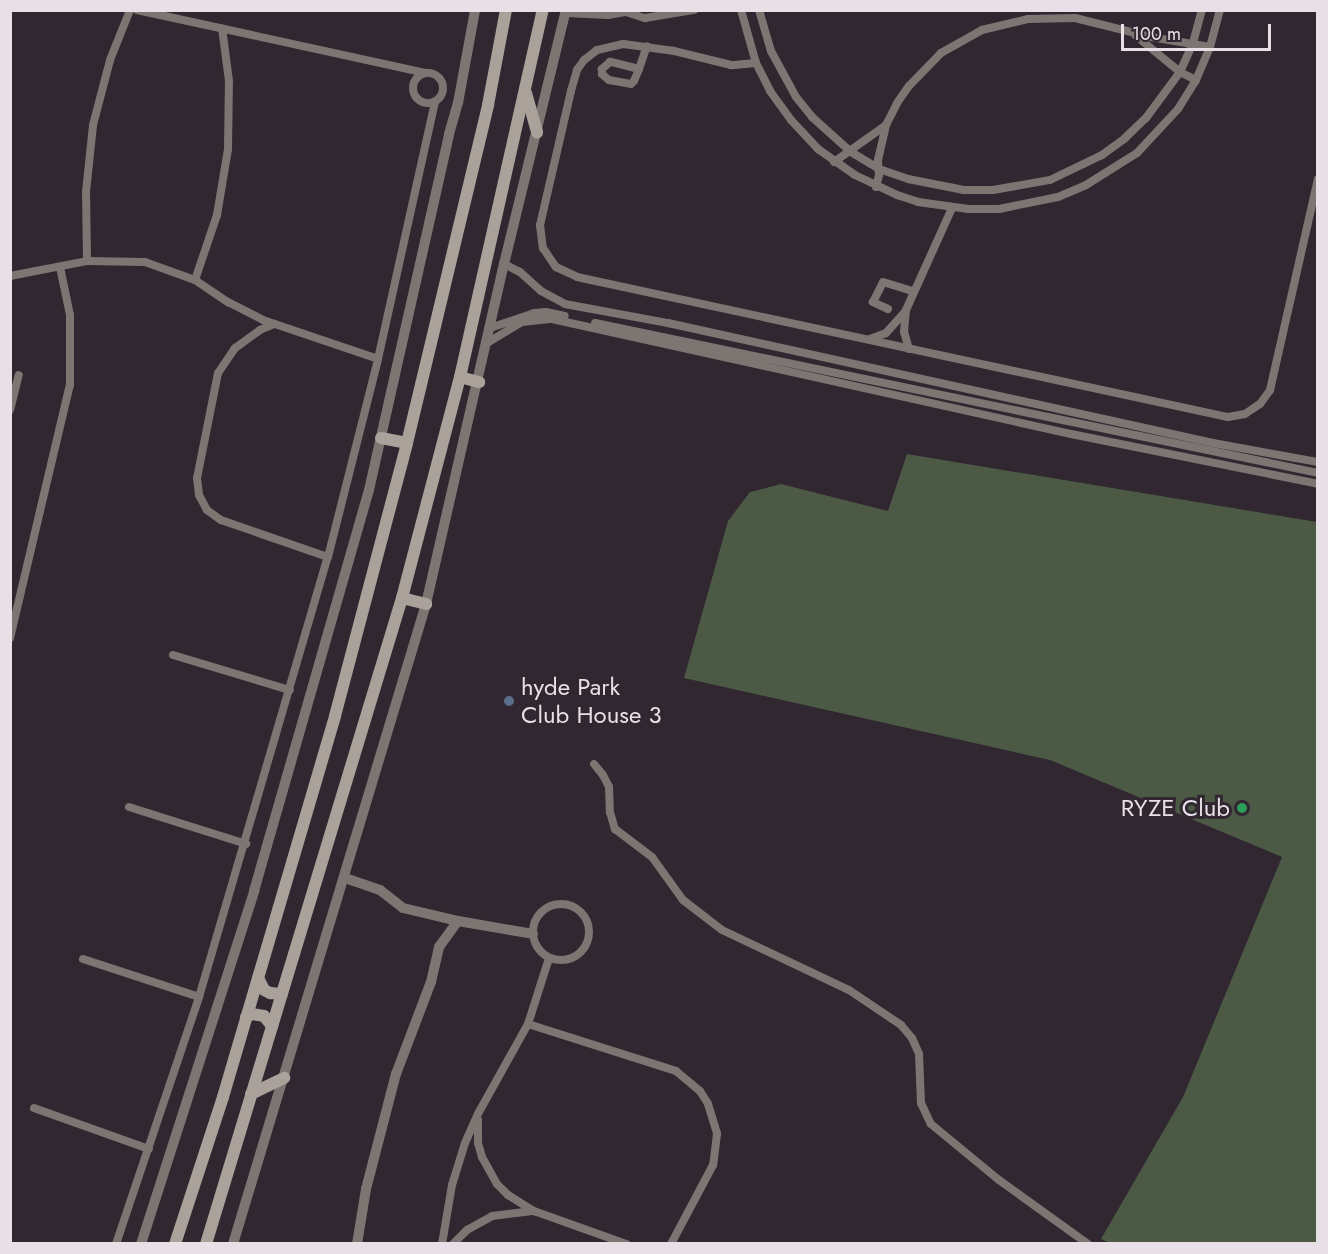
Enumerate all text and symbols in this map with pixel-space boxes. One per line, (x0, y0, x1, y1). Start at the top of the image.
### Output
scale bar (1124, 12, 1274, 50)
text: 100 m (1132, 21, 1181, 47)
place label: hyde Park Club House 3 (521, 673, 662, 729)
marker: hyde Park Club House 3 (502, 694, 516, 708)
place label: RYZE Club (1121, 794, 1230, 822)
marker: RYZE Club (1235, 801, 1249, 815)

